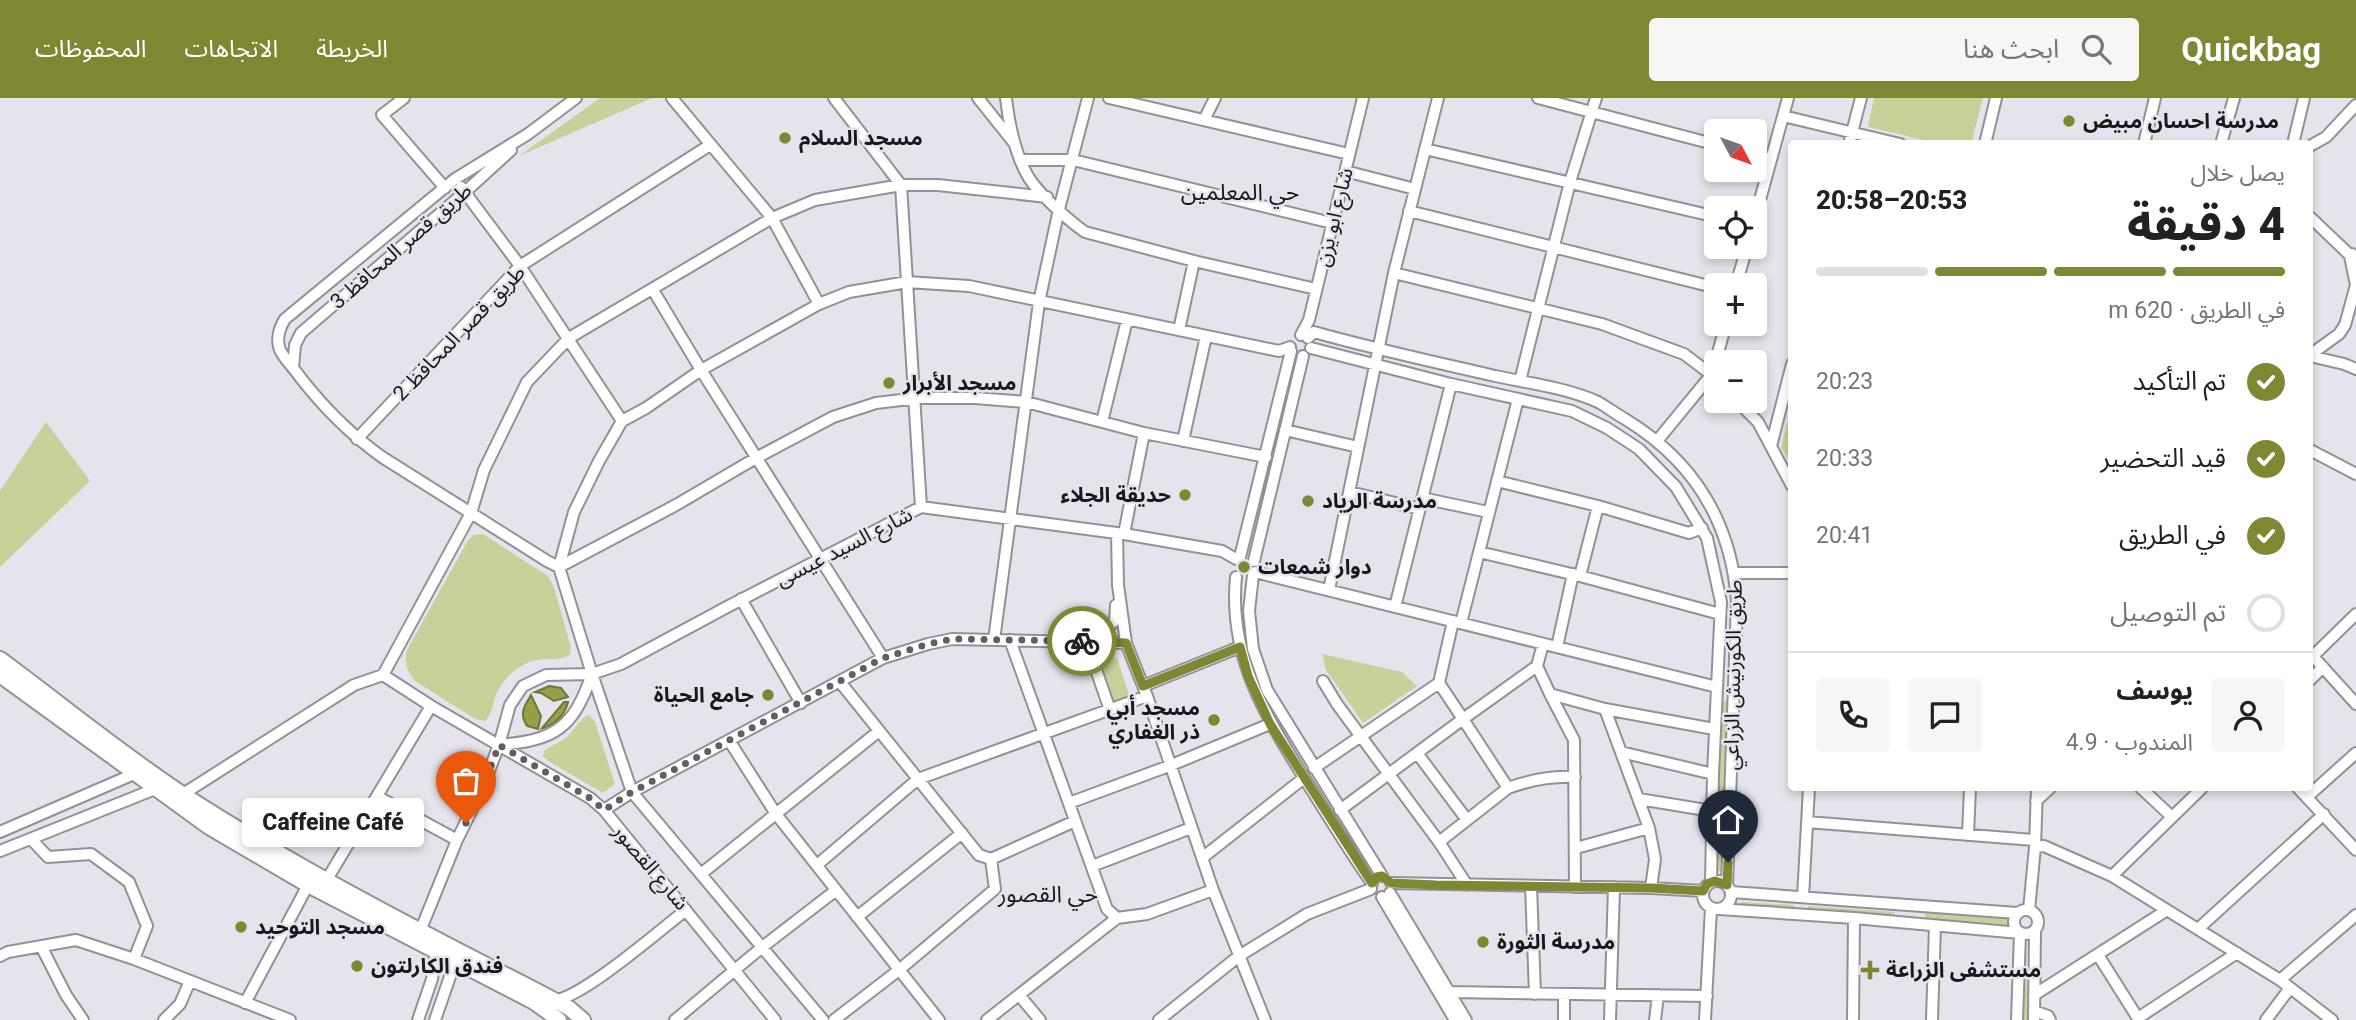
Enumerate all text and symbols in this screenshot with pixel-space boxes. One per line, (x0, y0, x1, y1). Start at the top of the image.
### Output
search box (1649, 18, 2139, 81)
icon: search (2077, 30, 2115, 68)
text: Quickbag (2181, 30, 2321, 69)
text: ابحث هنا (1963, 34, 2059, 64)
text: المحفوظات (35, 35, 146, 63)
text: الاتجاهات (184, 35, 278, 63)
text: الخريطة (316, 35, 388, 63)
place label: مدرسة احسان مبيض (2083, 109, 2279, 133)
marker: مدرسة احسان مبيض (2061, 113, 2077, 129)
north arrow (1704, 119, 1768, 182)
map controls (1704, 119, 1767, 413)
place label: مسجد السلام (799, 126, 923, 154)
marker: مسجد السلام (777, 130, 793, 146)
text: يصل خلال (2190, 160, 2285, 187)
street label: شارع ابو يزن (1310, 165, 1361, 270)
street label: طريق قصر المحافظ 3 (326, 178, 477, 315)
district label: حي المعلمين (1181, 179, 1299, 209)
text: 20:53–20:58 (1816, 185, 1967, 215)
button: locate (1704, 196, 1767, 259)
text: 4 دقيقة (2127, 197, 2285, 251)
street label: طريق قصر المحافظ 2 (388, 260, 531, 406)
button: + (1704, 273, 1767, 336)
text: في الطريق · 620 m (2108, 297, 2285, 324)
button: − (1704, 350, 1767, 413)
icon: check (2247, 363, 2285, 401)
text: تم التأكيد (2133, 366, 2226, 396)
text: 20:23 (1816, 368, 1873, 395)
place label: مسجد الأبرار (902, 371, 1016, 395)
marker: مسجد الأبرار (881, 375, 897, 391)
icon: check (2247, 440, 2285, 478)
text: قيد التحضير (2101, 443, 2226, 473)
text: 20:33 (1816, 445, 1873, 472)
place label: حديقة الجلاء (1060, 483, 1171, 507)
marker: حديقة الجلاء (1177, 487, 1193, 503)
place label: مدرسة الرياد (1322, 489, 1437, 513)
marker: مدرسة الرياد (1300, 493, 1316, 509)
street label: شارع السيد عيسى (772, 502, 918, 594)
icon: check (2247, 517, 2285, 555)
text: في الطريق (2119, 520, 2226, 550)
text: 20:41 (1816, 522, 1873, 549)
place label: دوار شمعات (1258, 555, 1372, 579)
marker: دوار شمعات (1236, 559, 1252, 575)
street label: طريق الكورنيش الزراعي (1719, 579, 1751, 771)
text: تم التوصيل (2110, 597, 2226, 627)
courier (1047, 606, 1117, 676)
icon: bike (1063, 622, 1101, 660)
text: يوسف (2116, 675, 2193, 705)
button: phone (1816, 678, 1890, 752)
button: chat (1908, 678, 1982, 752)
button: person (2211, 678, 2285, 752)
place label: جامع الحياة (654, 683, 754, 710)
marker: جامع الحياة (760, 687, 776, 703)
place label: مسجد أبي ذر الغفاري (1106, 694, 1200, 749)
marker: مسجد أبي ذر الغفاري (1206, 712, 1222, 728)
text: المندوب · 4.9 (2066, 729, 2193, 756)
pin (436, 751, 496, 823)
icon: bag (447, 762, 485, 800)
pin (1698, 790, 1758, 862)
callout: Caffeine Café (242, 798, 424, 848)
icon: home (1709, 801, 1747, 839)
text: Caffeine Café (262, 809, 404, 836)
street label: شارع القصور (605, 818, 694, 917)
district label: حي القصور (997, 881, 1098, 911)
place label: مسجد التوحيد (255, 915, 385, 939)
marker: مسجد التوحيد (233, 919, 249, 935)
place label: مدرسة الثورة (1497, 930, 1615, 954)
marker: مدرسة الثورة (1475, 934, 1491, 950)
place label: فندق الكارلتون (371, 954, 503, 978)
marker: فندق الكارلتون (349, 958, 365, 974)
place label: مستشفى الزراعة (1886, 958, 2041, 982)
marker: مستشفى الزراعة (1860, 960, 1880, 980)

